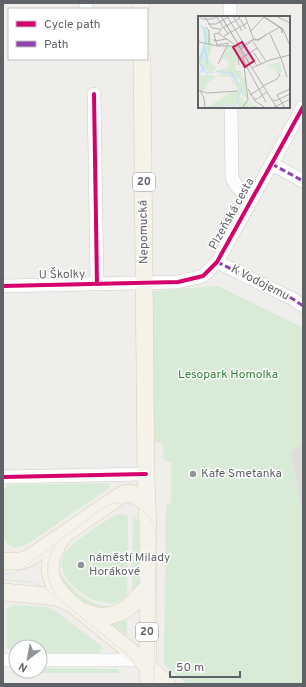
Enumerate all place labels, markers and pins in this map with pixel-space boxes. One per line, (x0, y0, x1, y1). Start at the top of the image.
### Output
place label: Kafe Smetanka (201, 466, 282, 482)
marker: Kafe Smetanka (188, 469, 198, 479)
place label: náměstí Milady Horákové (89, 550, 170, 580)
marker: náměstí Milady Horákové (76, 560, 86, 570)

